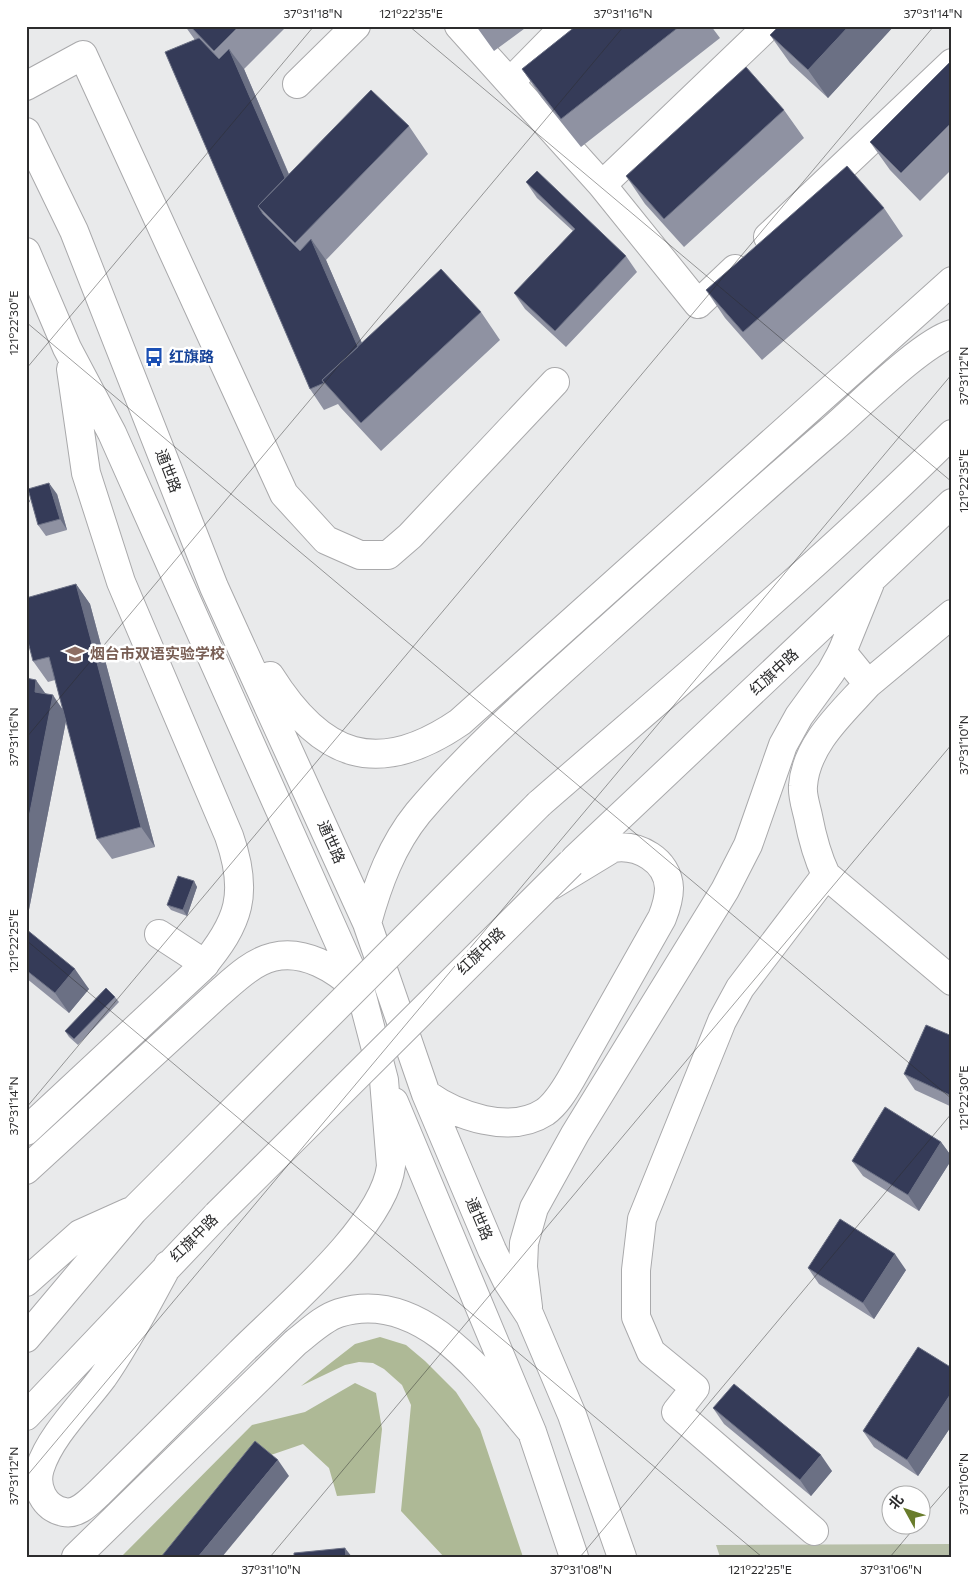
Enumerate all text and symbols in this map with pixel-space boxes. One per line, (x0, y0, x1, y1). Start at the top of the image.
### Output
text: 37°31'18"N (283, 6, 343, 20)
text: 121°22'35"E (379, 6, 443, 20)
text: 37°31'16"N (593, 6, 653, 20)
text: 37°31'14"N (903, 6, 963, 20)
text: 121°22'30"E (6, 291, 20, 355)
bus stop icon: 红旗路 (143, 346, 165, 368)
place label: 红旗路 (169, 347, 214, 365)
text: 37°31'12"N (956, 347, 970, 405)
street label: 通世路 (152, 446, 185, 495)
text: 121°22'35"E (956, 449, 970, 513)
school or university icon: 烟台市双语实验学校 (64, 643, 86, 665)
place label: 烟台市双语实验学校 (90, 644, 225, 662)
street label: 红旗中路 (745, 644, 801, 698)
text: 37°31'16"N (6, 707, 20, 767)
text: 37°31'10"N (956, 715, 970, 775)
street label: 通世路 (315, 817, 349, 866)
text: 121°22'25"E (6, 909, 20, 973)
street label: 红旗中路 (452, 923, 508, 978)
text: 121°22'30"E (956, 1066, 970, 1130)
text: 37°31'14"N (6, 1076, 20, 1136)
street label: 通世路 (463, 1194, 497, 1243)
street label: 红旗中路 (166, 1210, 221, 1265)
text: 37°31'12"N (6, 1447, 20, 1505)
text: 37°31'06"N (956, 1453, 970, 1515)
north arrow (880, 1486, 930, 1536)
text: 北 (885, 1490, 907, 1512)
text: 37°31'10"N (241, 1562, 301, 1576)
text: 37°31'08"N (550, 1562, 612, 1576)
text: 121°22'25"E (728, 1562, 792, 1576)
text: 37°31'06"N (860, 1562, 922, 1576)

